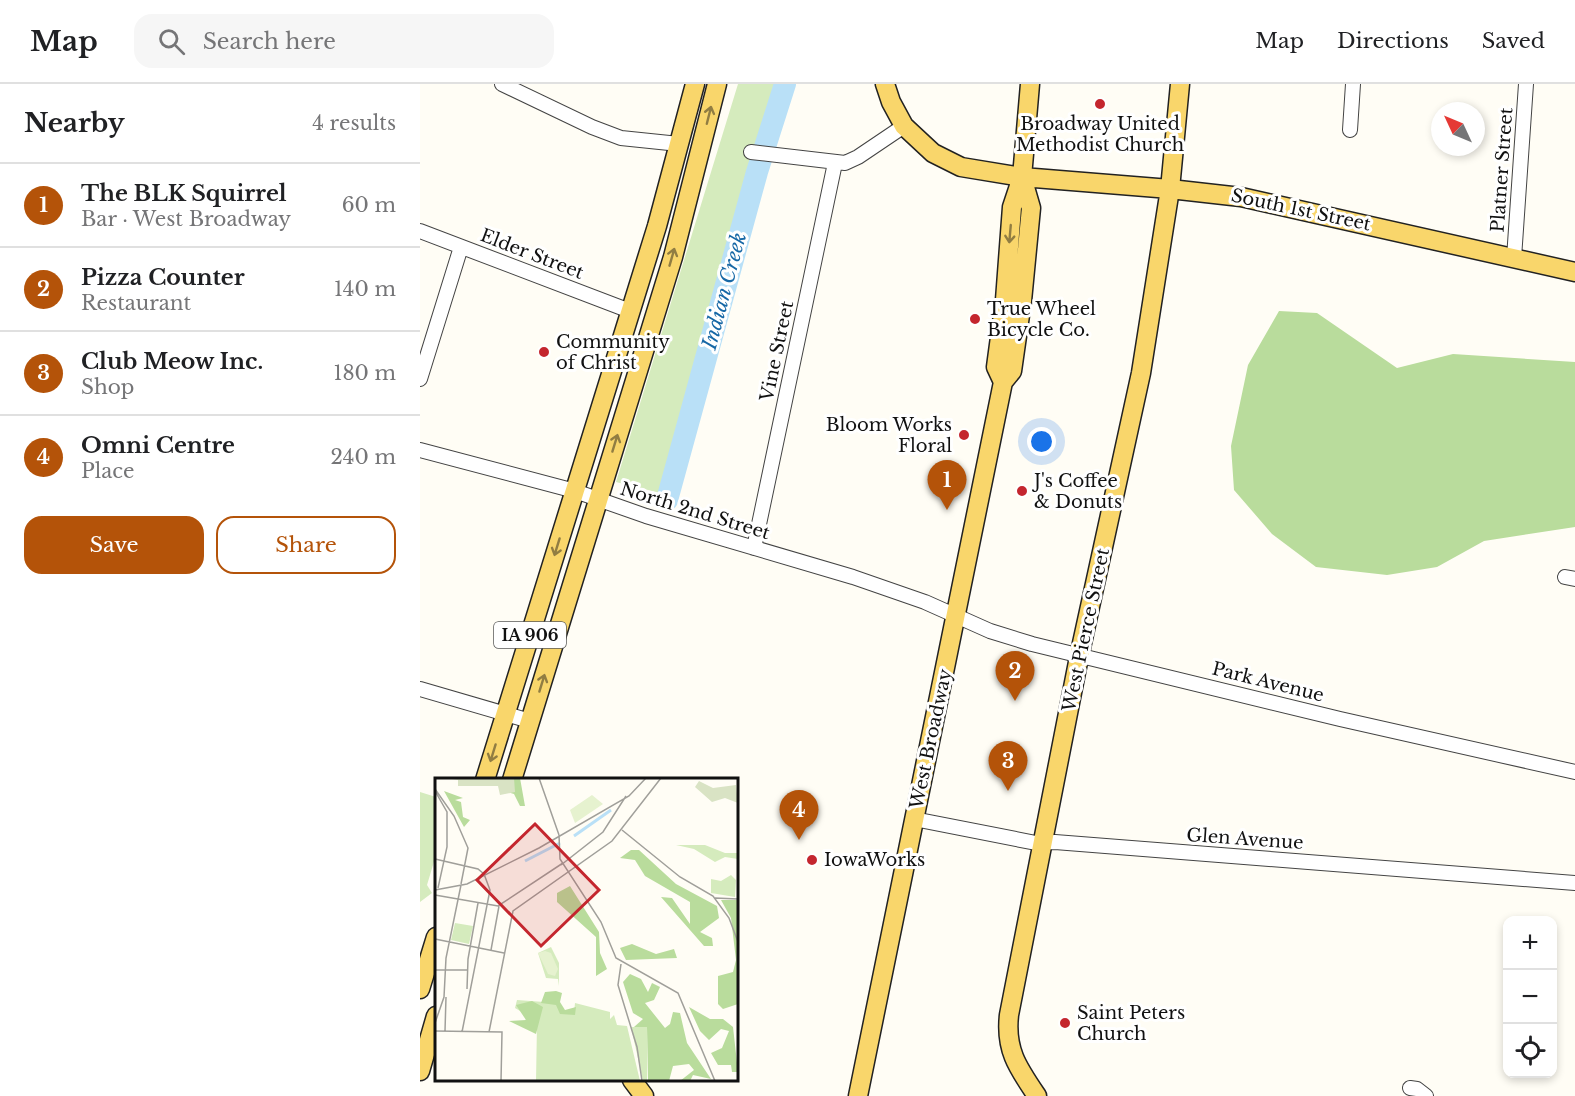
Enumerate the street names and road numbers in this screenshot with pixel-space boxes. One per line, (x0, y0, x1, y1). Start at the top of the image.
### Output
street label: Platner Street (1487, 107, 1517, 233)
street label: South 1st Street (1229, 184, 1373, 236)
street label: Elder Street (477, 224, 587, 284)
street label: Vine Street (755, 299, 798, 404)
street label: North 2nd Street (618, 478, 773, 544)
street label: West Pierce Street (1058, 546, 1114, 715)
road number: IA 906 (494, 622, 566, 648)
street label: Park Avenue (1210, 657, 1326, 707)
street label: West Broadway (905, 667, 957, 812)
street label: Glen Avenue (1186, 824, 1304, 854)

